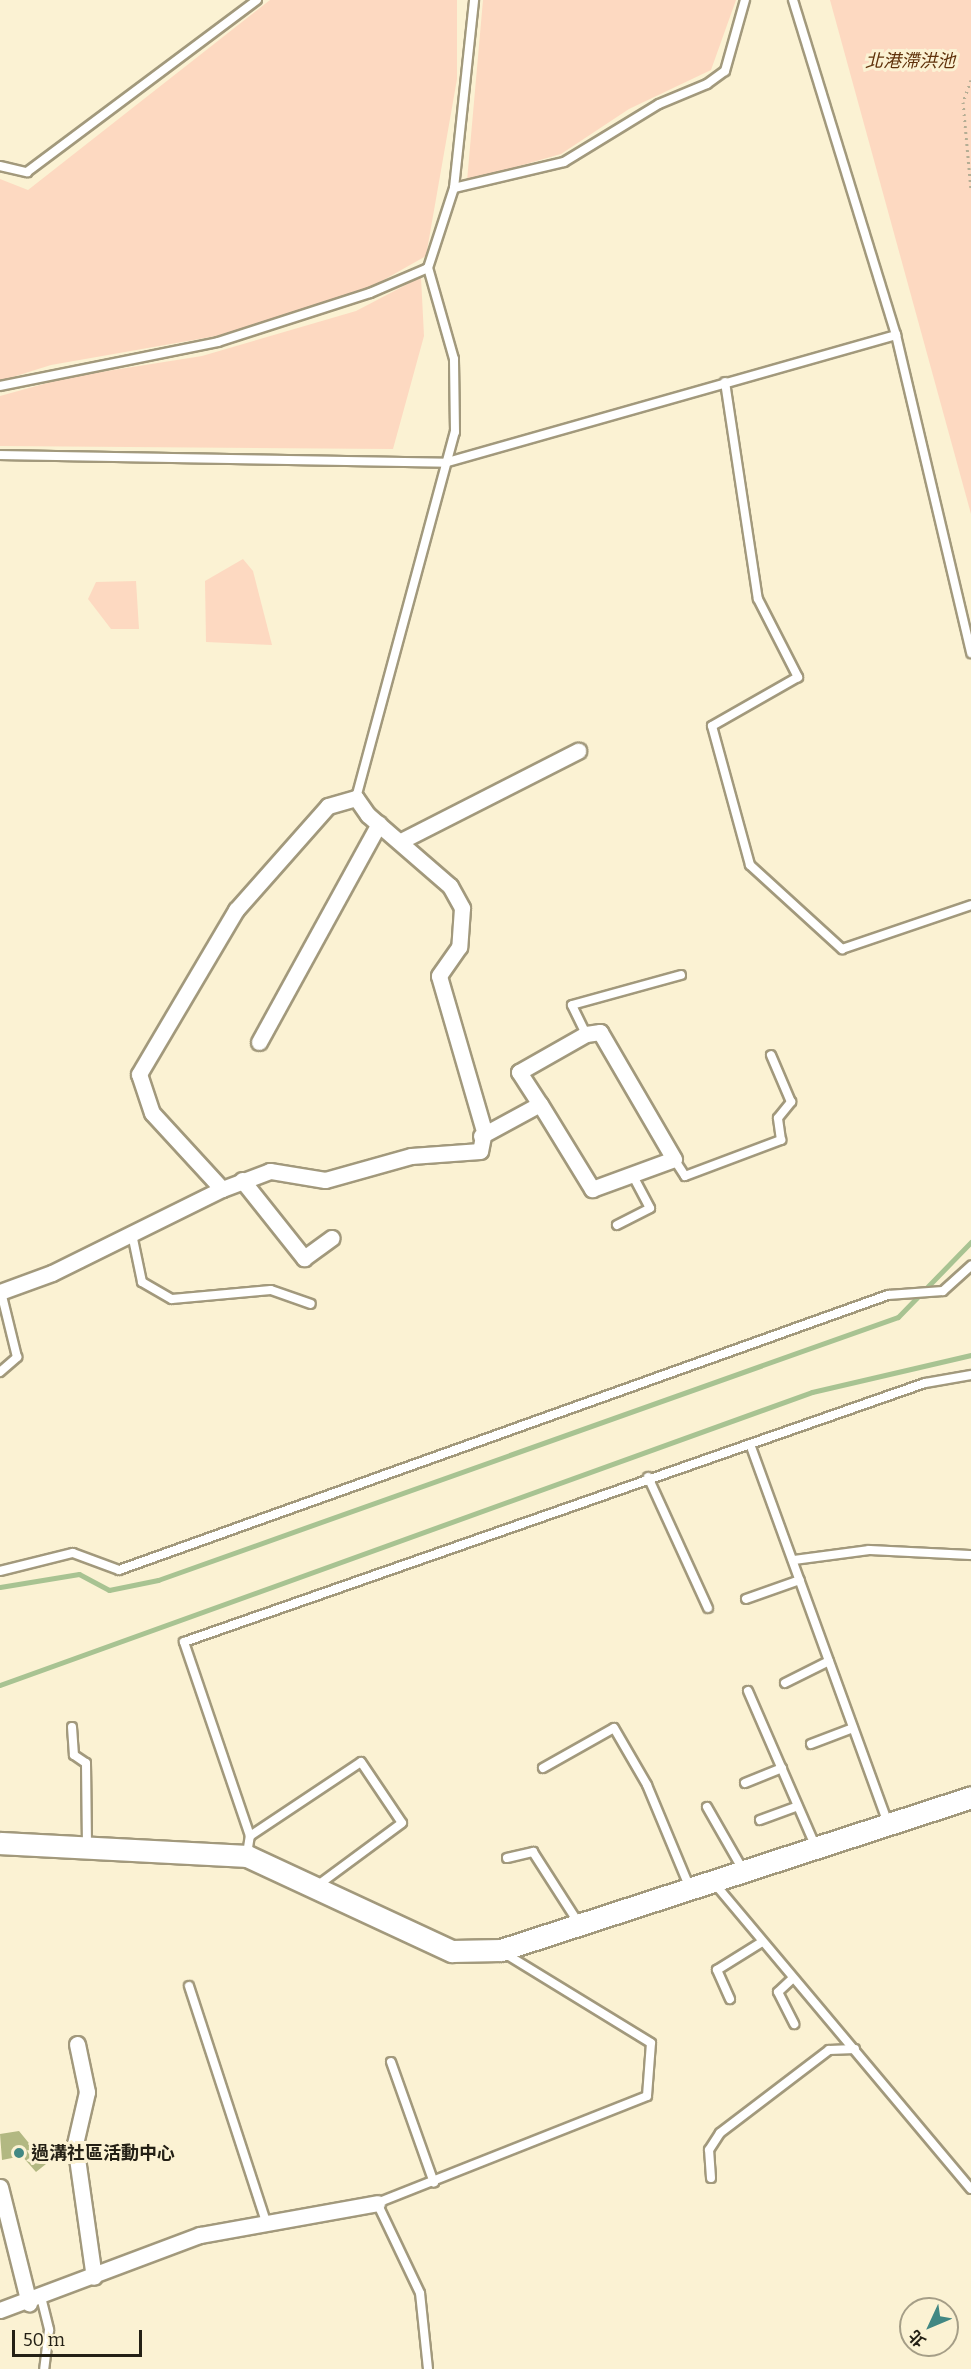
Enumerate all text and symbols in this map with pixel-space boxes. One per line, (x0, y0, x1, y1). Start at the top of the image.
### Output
park label: 北港滯洪池 (865, 50, 955, 72)
place label: 過溝社區活動中心 (31, 2142, 175, 2164)
marker: 過溝社區活動中心 (12, 2146, 26, 2160)
north arrow (899, 2297, 959, 2357)
scale bar (15, 2318, 146, 2356)
text: 北 (905, 2326, 930, 2351)
text: 50 m (23, 2329, 65, 2351)

